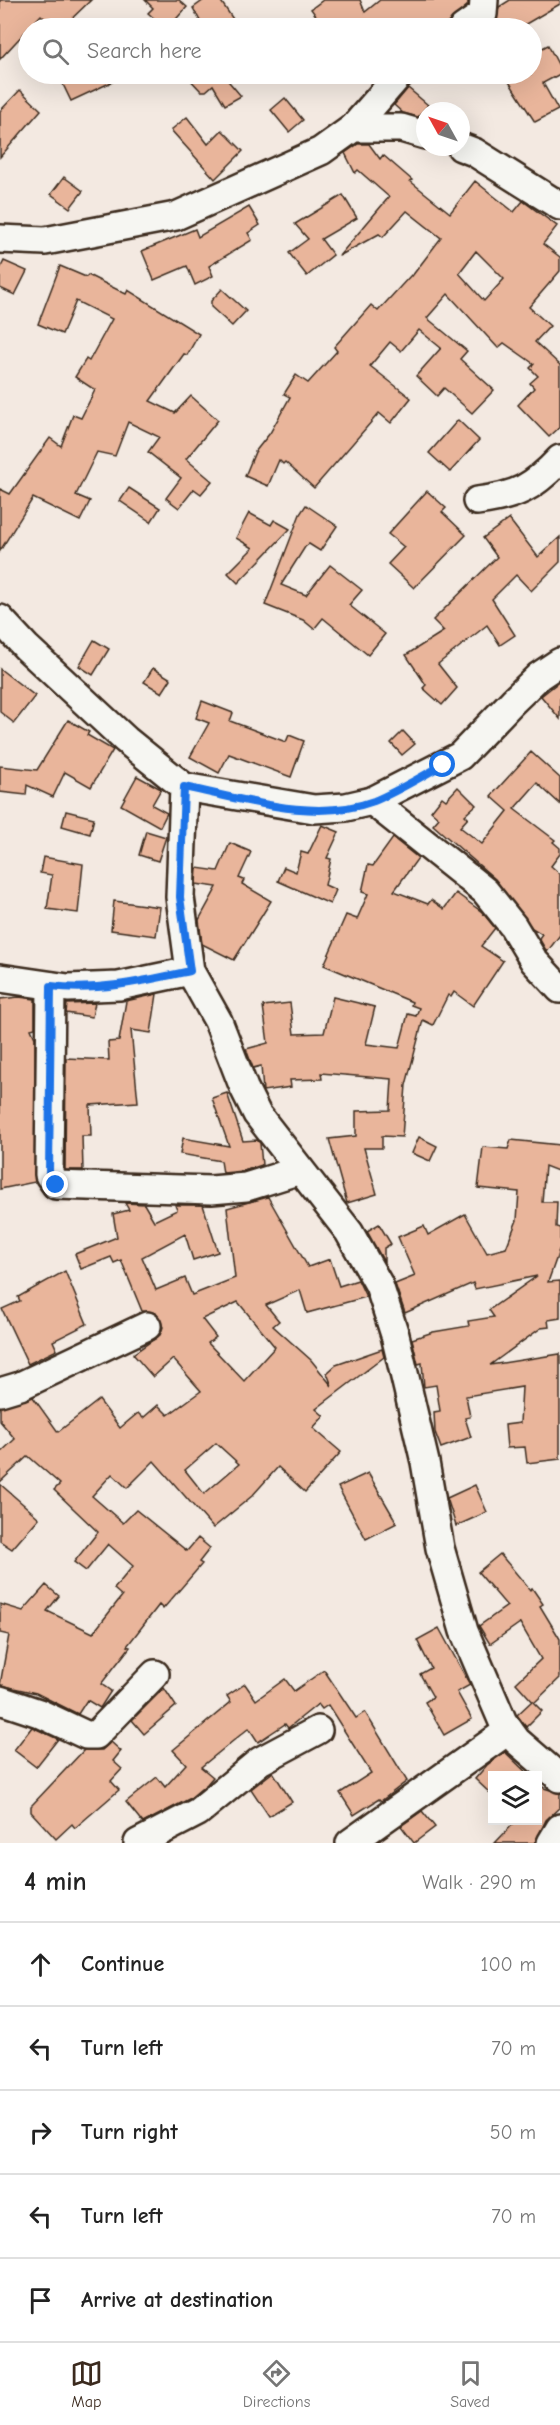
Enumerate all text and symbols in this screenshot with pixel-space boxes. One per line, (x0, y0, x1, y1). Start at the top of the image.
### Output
search box (18, 18, 542, 84)
icon: search (39, 35, 72, 68)
text: Search here (87, 38, 202, 64)
north arrow (416, 102, 470, 156)
route start (429, 751, 455, 777)
route end (42, 1171, 68, 1197)
map controls (488, 1771, 542, 1825)
button: layers (488, 1771, 542, 1825)
text: 4 min (24, 1867, 87, 1897)
text: Walk · 290 m (422, 1871, 536, 1894)
icon: ahead (24, 1948, 57, 1981)
text: Continue (81, 1951, 164, 1977)
text: 100 m (481, 1953, 536, 1976)
icon: left (24, 2032, 57, 2065)
text: Turn left (81, 2035, 163, 2061)
text: 70 m (491, 2037, 536, 2060)
icon: right (24, 2116, 57, 2149)
text: Turn right (81, 2119, 178, 2145)
text: 50 m (490, 2121, 536, 2144)
icon: left (24, 2200, 57, 2233)
text: Turn left (81, 2203, 163, 2229)
text: 70 m (491, 2205, 536, 2228)
icon: arrive (24, 2284, 57, 2317)
text: Arrive at destination (81, 2287, 273, 2313)
tab: Map (70, 2357, 103, 2411)
tab: Directions (243, 2357, 310, 2411)
tab: Saved (450, 2357, 490, 2411)

